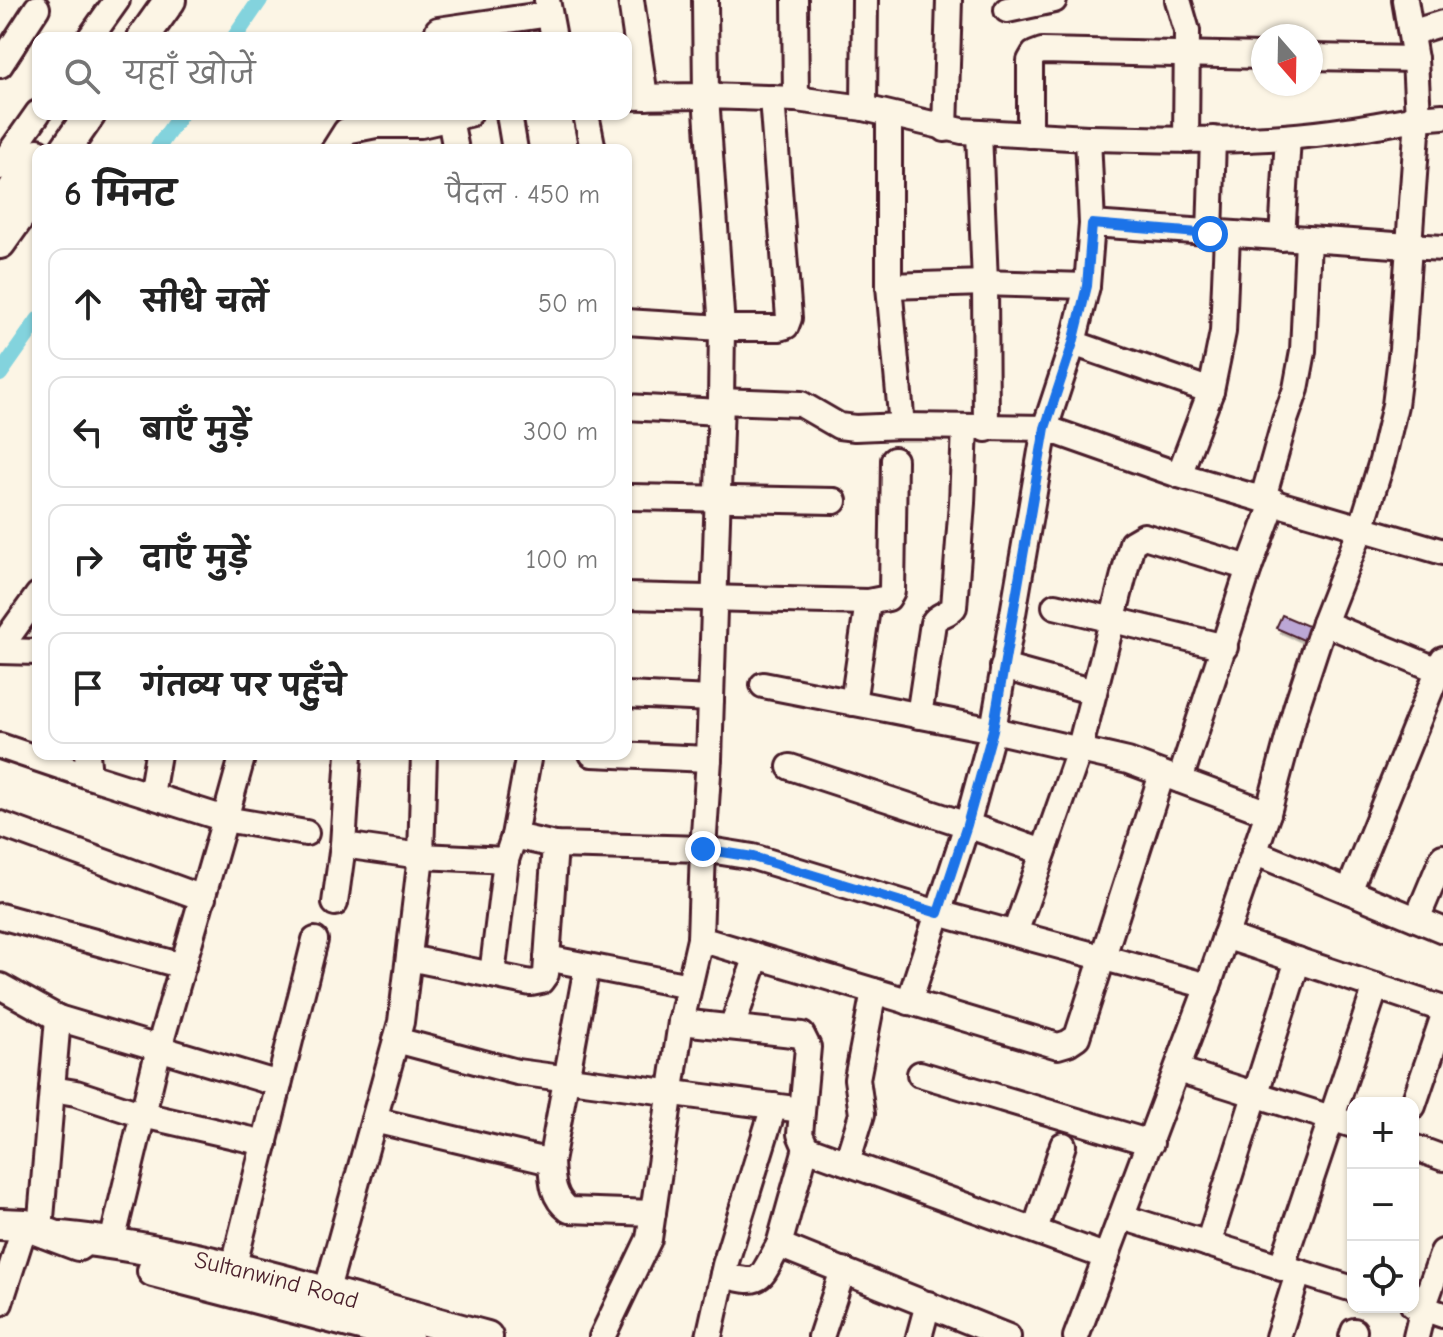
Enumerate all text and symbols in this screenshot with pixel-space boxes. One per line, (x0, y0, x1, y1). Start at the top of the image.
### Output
north arrow (1251, 24, 1323, 96)
search box (32, 32, 632, 120)
icon: search (60, 54, 104, 98)
text: यहाँ खोजें (124, 57, 255, 92)
text: 6 मिनट (64, 174, 176, 214)
text: पैदल · 450 m (445, 180, 600, 210)
route start (1192, 216, 1228, 252)
icon: ahead (66, 282, 110, 326)
text: सीधे चलें (142, 285, 268, 320)
text: 50 m (538, 289, 598, 319)
icon: left (66, 410, 110, 454)
text: बाएँ मुड़ें (142, 413, 250, 448)
text: 300 m (523, 417, 598, 447)
icon: right (66, 538, 110, 582)
text: दाएँ मुड़ें (142, 541, 249, 576)
text: 100 m (526, 545, 598, 575)
icon: arrive (66, 666, 110, 710)
text: गंतव्य पर पहुँचे (142, 669, 346, 704)
route end (685, 831, 721, 867)
map controls (1347, 1097, 1419, 1313)
button: + (1347, 1097, 1419, 1169)
button: − (1347, 1169, 1419, 1241)
button: locate (1347, 1241, 1419, 1313)
street label: Sultanwind Road (192, 1245, 362, 1314)

